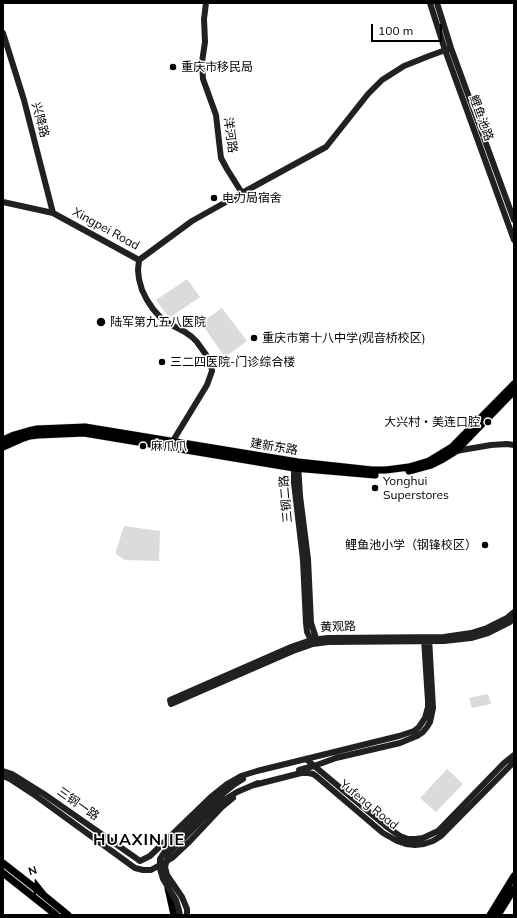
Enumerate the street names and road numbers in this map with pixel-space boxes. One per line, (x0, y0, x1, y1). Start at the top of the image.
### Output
street label: 鲤鱼池路 (466, 93, 496, 143)
street label: 兴降路 (28, 101, 52, 139)
street label: 洋河路 (220, 116, 240, 154)
street label: Xingpei Road (70, 205, 142, 253)
street label: 建新东路 (249, 436, 299, 458)
street label: 三钢二路 (277, 474, 295, 524)
street label: 黄观路 (320, 619, 356, 635)
street label: Yufeng Road (337, 777, 401, 833)
street label: 三钢一路 (54, 784, 102, 824)

